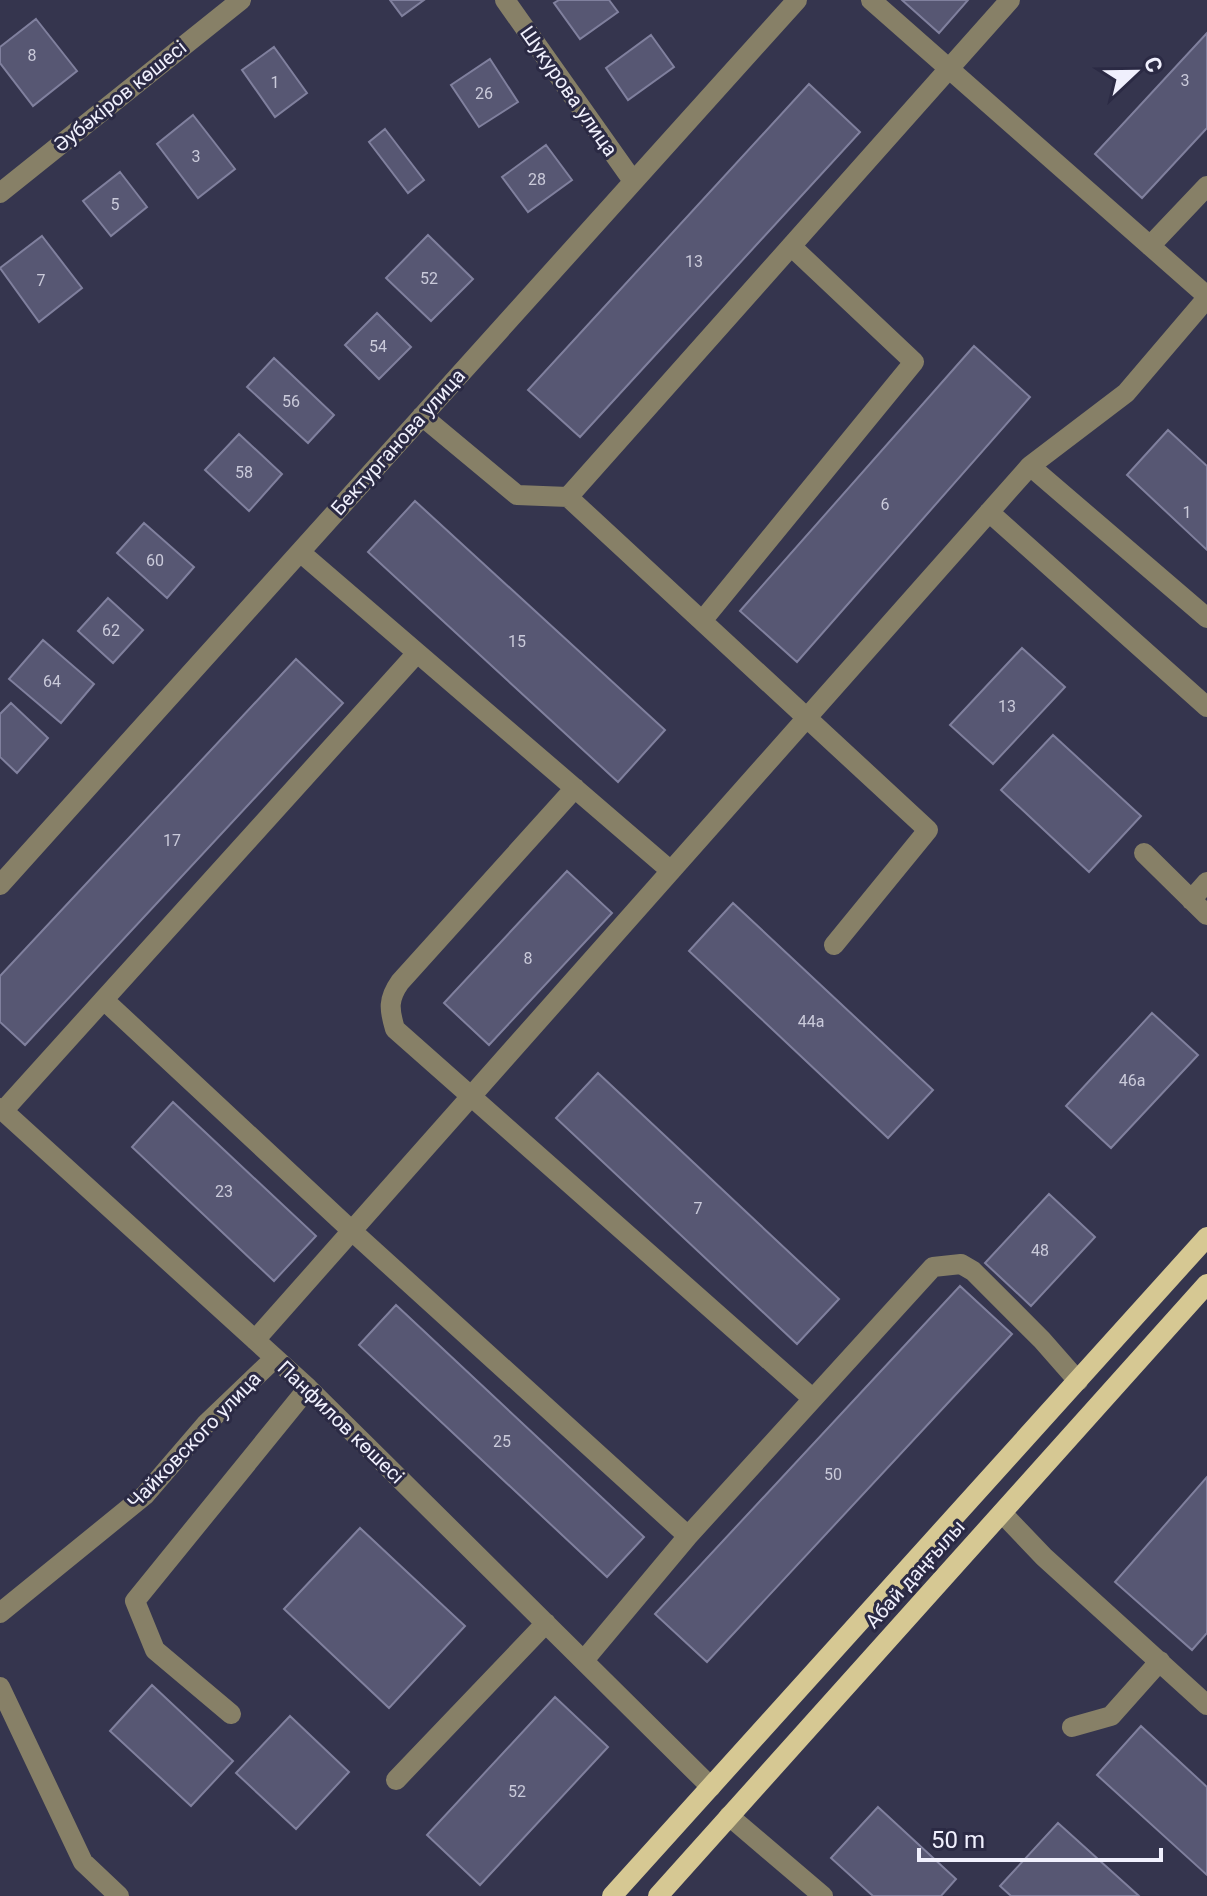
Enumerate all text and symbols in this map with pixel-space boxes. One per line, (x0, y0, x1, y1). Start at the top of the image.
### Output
street label: Шукурова улица (515, 21, 623, 161)
north arrow (1095, 32, 1175, 112)
street label: Әубәкіров көшесі (49, 35, 191, 157)
house number: 8 (28, 46, 37, 65)
text: С (1139, 53, 1167, 76)
house number: 3 (1181, 71, 1190, 90)
house number: 1 (271, 73, 280, 92)
house number: 26 (475, 84, 493, 103)
house number: 3 (192, 147, 201, 166)
house number: 28 (528, 170, 546, 189)
house number: 5 (111, 195, 120, 214)
house number: 13 (685, 252, 703, 271)
house number: 52 (420, 269, 438, 288)
house number: 7 (37, 271, 46, 290)
house number: 54 (369, 337, 387, 356)
street label: Бектурганова улица (326, 364, 470, 520)
house number: 56 (282, 392, 300, 411)
house number: 58 (235, 463, 253, 482)
house number: 6 (881, 495, 890, 514)
house number: 1 (1183, 503, 1192, 522)
house number: 60 (146, 551, 164, 570)
house number: 62 (102, 621, 120, 640)
house number: 15 (508, 632, 526, 651)
house number: 64 (43, 672, 61, 691)
house number: 13 (998, 697, 1016, 716)
house number: 17 (163, 831, 181, 850)
house number: 8 (524, 949, 533, 968)
house number: 44а (798, 1012, 824, 1031)
house number: 46а (1119, 1071, 1145, 1090)
house number: 23 (215, 1182, 233, 1201)
house number: 7 (694, 1199, 703, 1218)
house number: 48 (1031, 1241, 1049, 1260)
street label: Панфилов көшесі (273, 1356, 409, 1488)
street label: Чайковского улица (122, 1366, 266, 1514)
house number: 25 (493, 1432, 511, 1451)
house number: 50 (824, 1465, 842, 1484)
street label: Абай даңғылы (860, 1515, 970, 1633)
house number: 52 (508, 1782, 526, 1801)
scale bar (919, 1812, 1161, 1862)
text: 50 m (931, 1826, 985, 1854)

